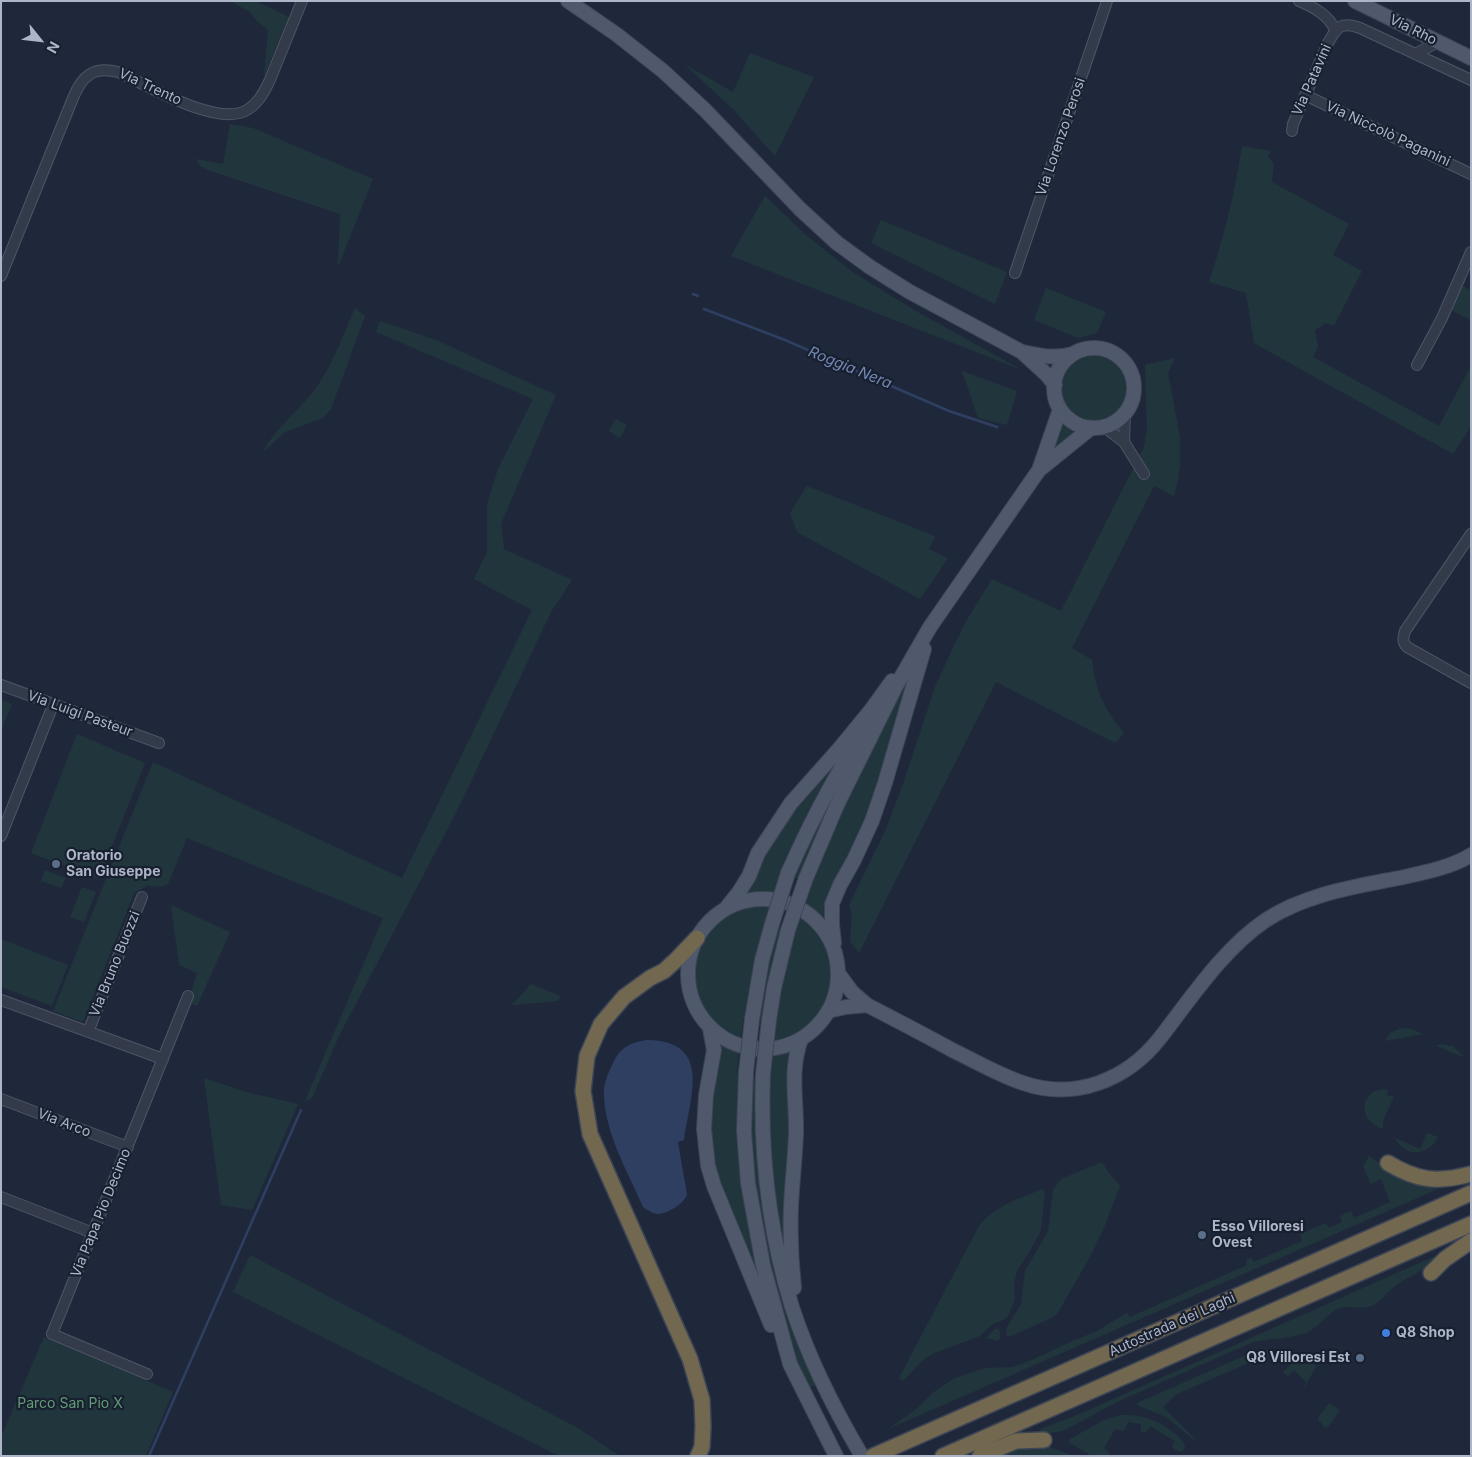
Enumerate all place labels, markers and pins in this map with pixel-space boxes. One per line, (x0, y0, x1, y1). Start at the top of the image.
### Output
place label: Oratorio San Giuseppe (66, 848, 161, 880)
marker: Oratorio San Giuseppe (50, 858, 62, 870)
place label: Esso Villoresi Ovest (1212, 1219, 1304, 1252)
marker: Esso Villoresi Ovest (1196, 1229, 1208, 1241)
place label: Q8 Shop (1396, 1325, 1455, 1341)
marker: Q8 Shop (1380, 1327, 1392, 1339)
place label: Q8 Villoresi Est (1246, 1350, 1350, 1366)
marker: Q8 Villoresi Est (1354, 1352, 1366, 1364)

